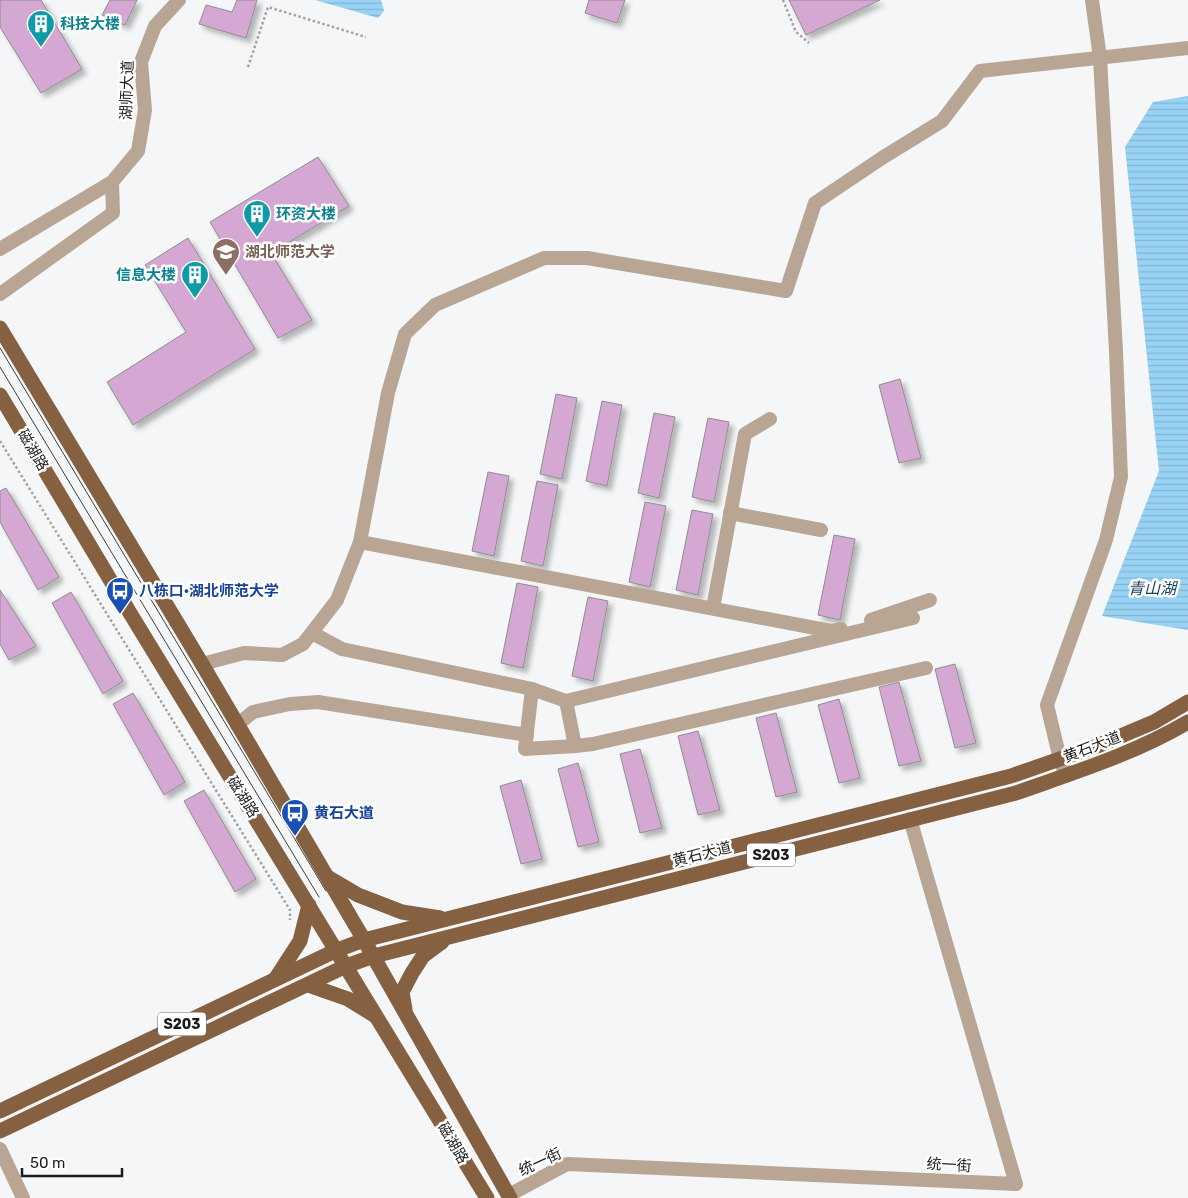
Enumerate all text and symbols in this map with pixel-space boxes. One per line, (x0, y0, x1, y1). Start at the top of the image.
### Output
building icon: 科技大楼 (26, 9, 56, 48)
place label: 科技大楼 (60, 15, 120, 33)
street label: 湖师大道 (117, 60, 137, 120)
building icon: 环资大楼 (242, 199, 272, 238)
place label: 环资大楼 (276, 205, 336, 223)
school or university icon: 湖北师范大学 (211, 237, 241, 276)
place label: 湖北师范大学 (245, 243, 335, 261)
building icon: 信息大楼 (180, 260, 210, 299)
place label: 信息大楼 (116, 266, 176, 284)
street label: 磁湖路 (14, 426, 52, 474)
bus stop icon: 八栋口·湖北师范大学 (105, 576, 135, 615)
water label: 青山湖 (1128, 579, 1179, 598)
place label: 八栋口·湖北师范大学 (139, 582, 279, 600)
street label: 黄石大道 (1061, 728, 1123, 766)
street label: 磁湖路 (223, 773, 263, 821)
bus stop icon: 黄石大道 (280, 798, 310, 837)
place label: 黄石大道 (314, 804, 374, 822)
street label: 黄石大道 (671, 838, 733, 870)
road number: S203 (747, 844, 795, 866)
road number: S203 (158, 1012, 206, 1036)
street label: 磁湖路 (434, 1119, 472, 1167)
street label: 统一街 (516, 1144, 564, 1180)
scale bar (22, 1146, 122, 1178)
text: 50 m (30, 1154, 65, 1172)
street label: 统一街 (926, 1155, 972, 1175)

